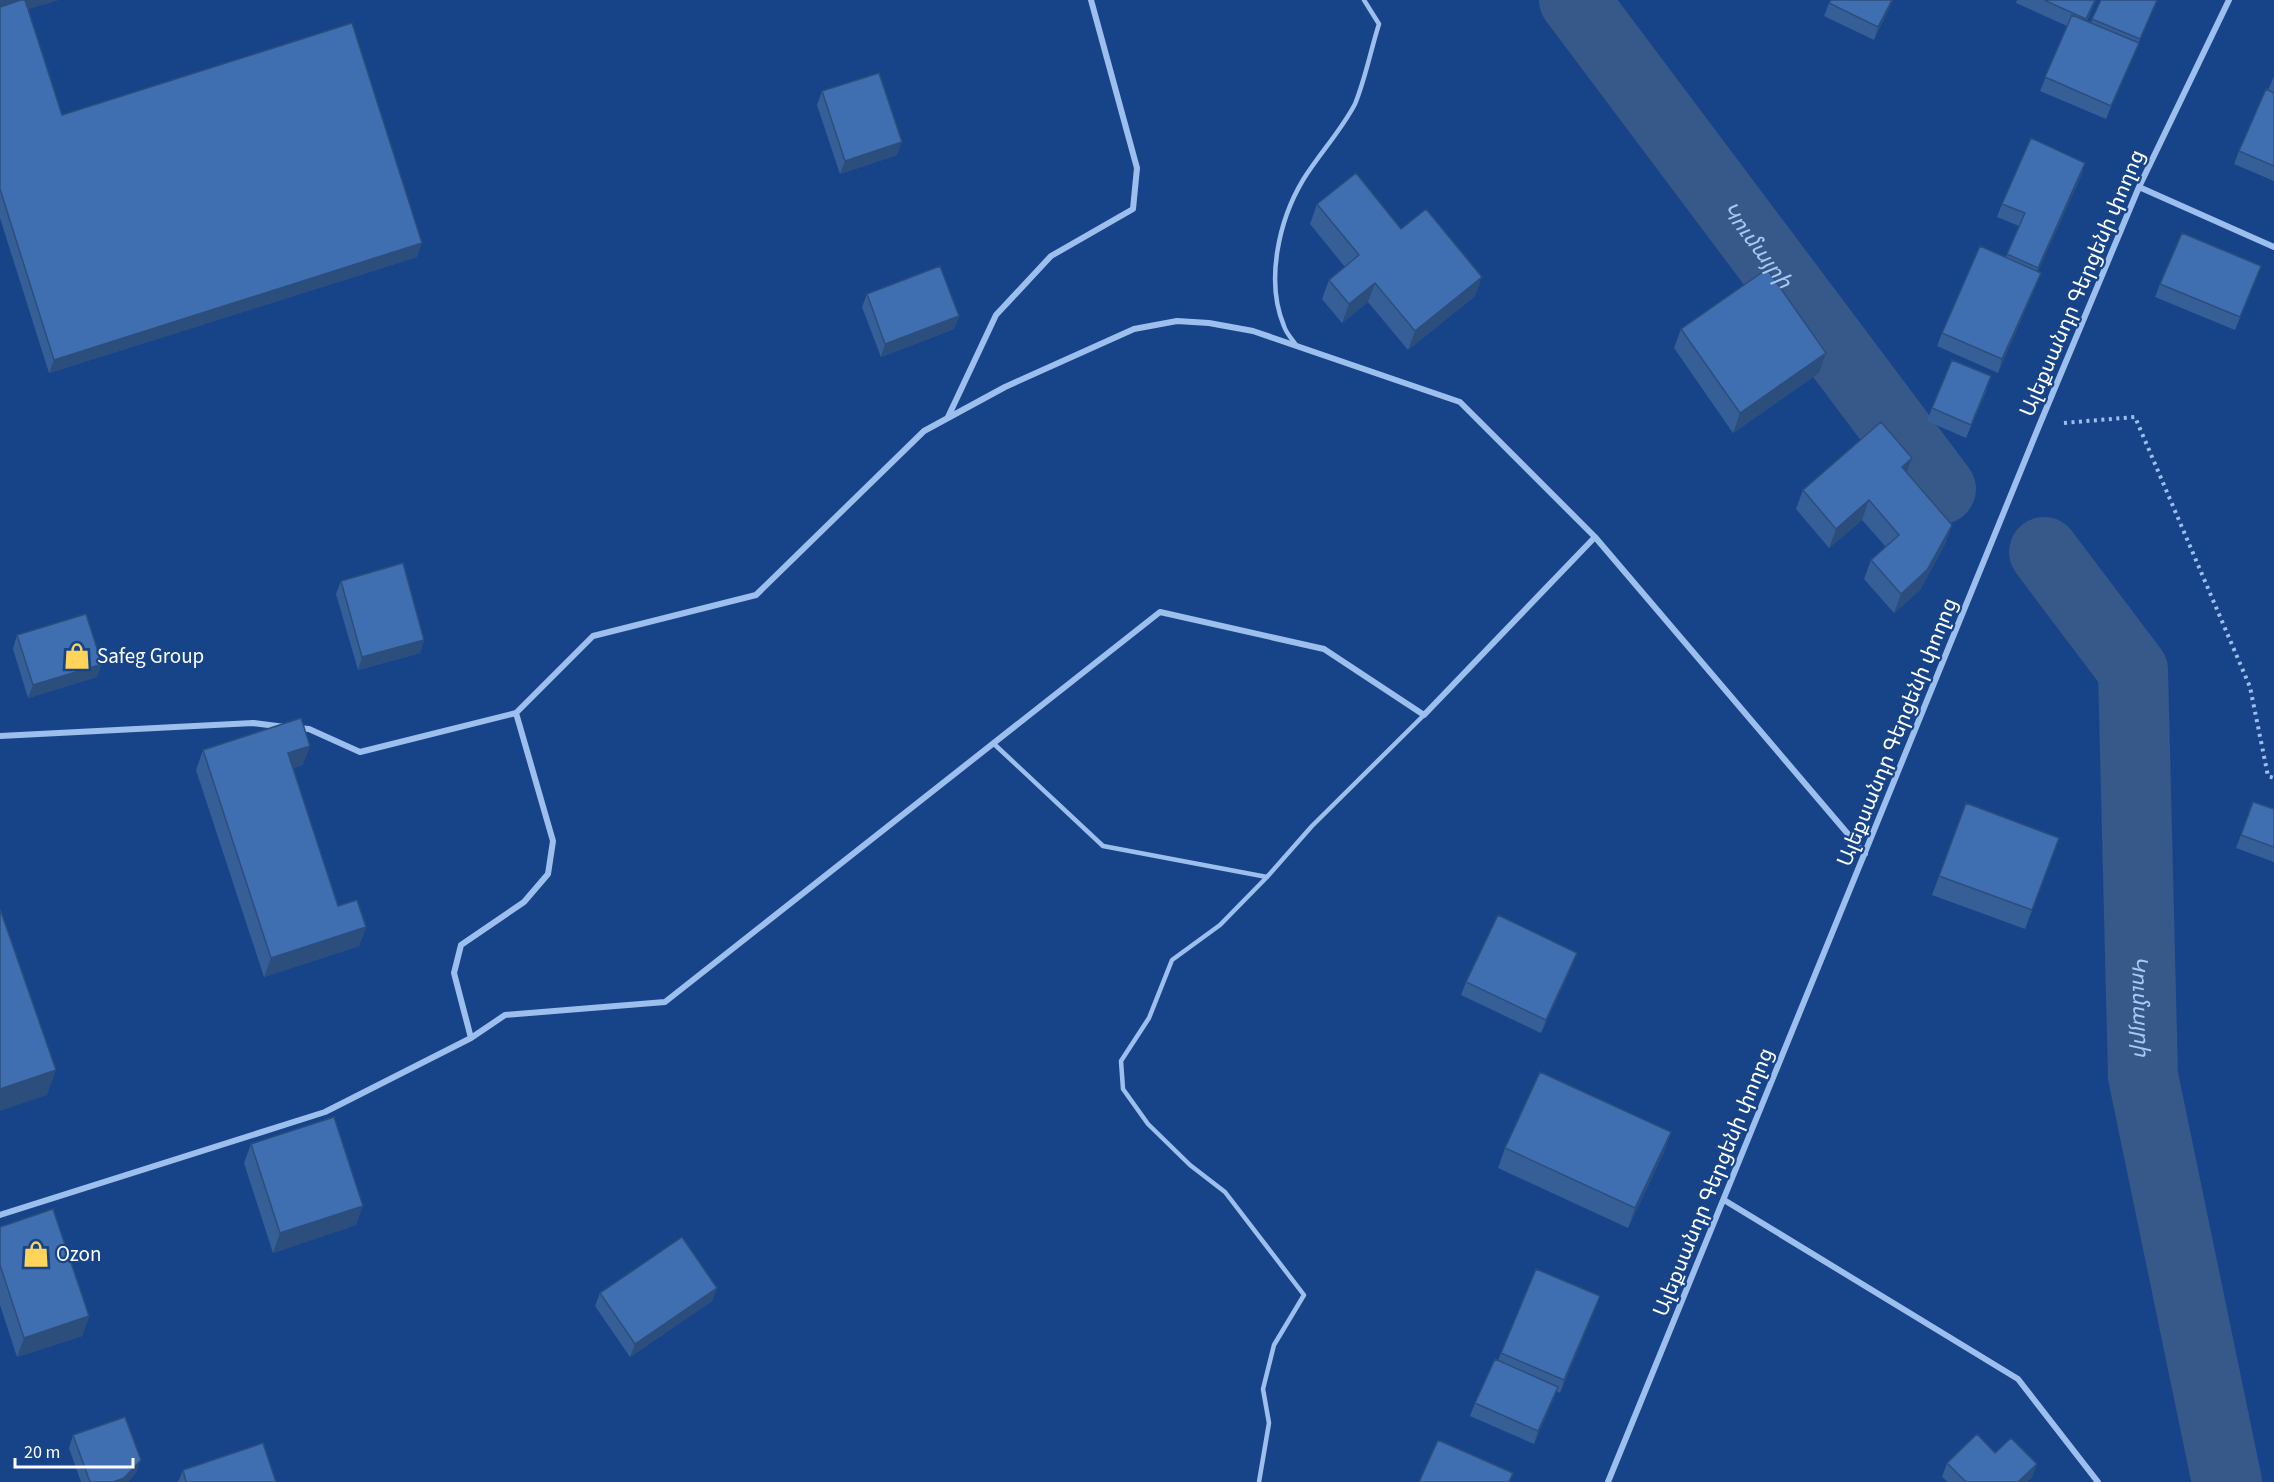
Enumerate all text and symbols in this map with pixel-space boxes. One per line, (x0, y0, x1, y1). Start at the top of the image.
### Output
street label: Ալեքսանդր Գերցենի փողոց (2012, 145, 2152, 421)
water label: Կումայրի (1714, 195, 1801, 296)
street label: Ալեքսանդր Գերցենի փողոց (1829, 593, 1965, 871)
shop icon: Safeg Group (62, 641, 92, 671)
place label: Safeg Group (97, 641, 204, 671)
water label: Կումայրի (2123, 955, 2158, 1058)
street label: Ալեքսանդր Գերցենի փողոց (1645, 1043, 1781, 1321)
shop icon: Ozon (21, 1239, 51, 1269)
place label: Ozon (56, 1239, 101, 1269)
scale bar (15, 1431, 134, 1469)
text: 20 m (24, 1440, 60, 1465)

